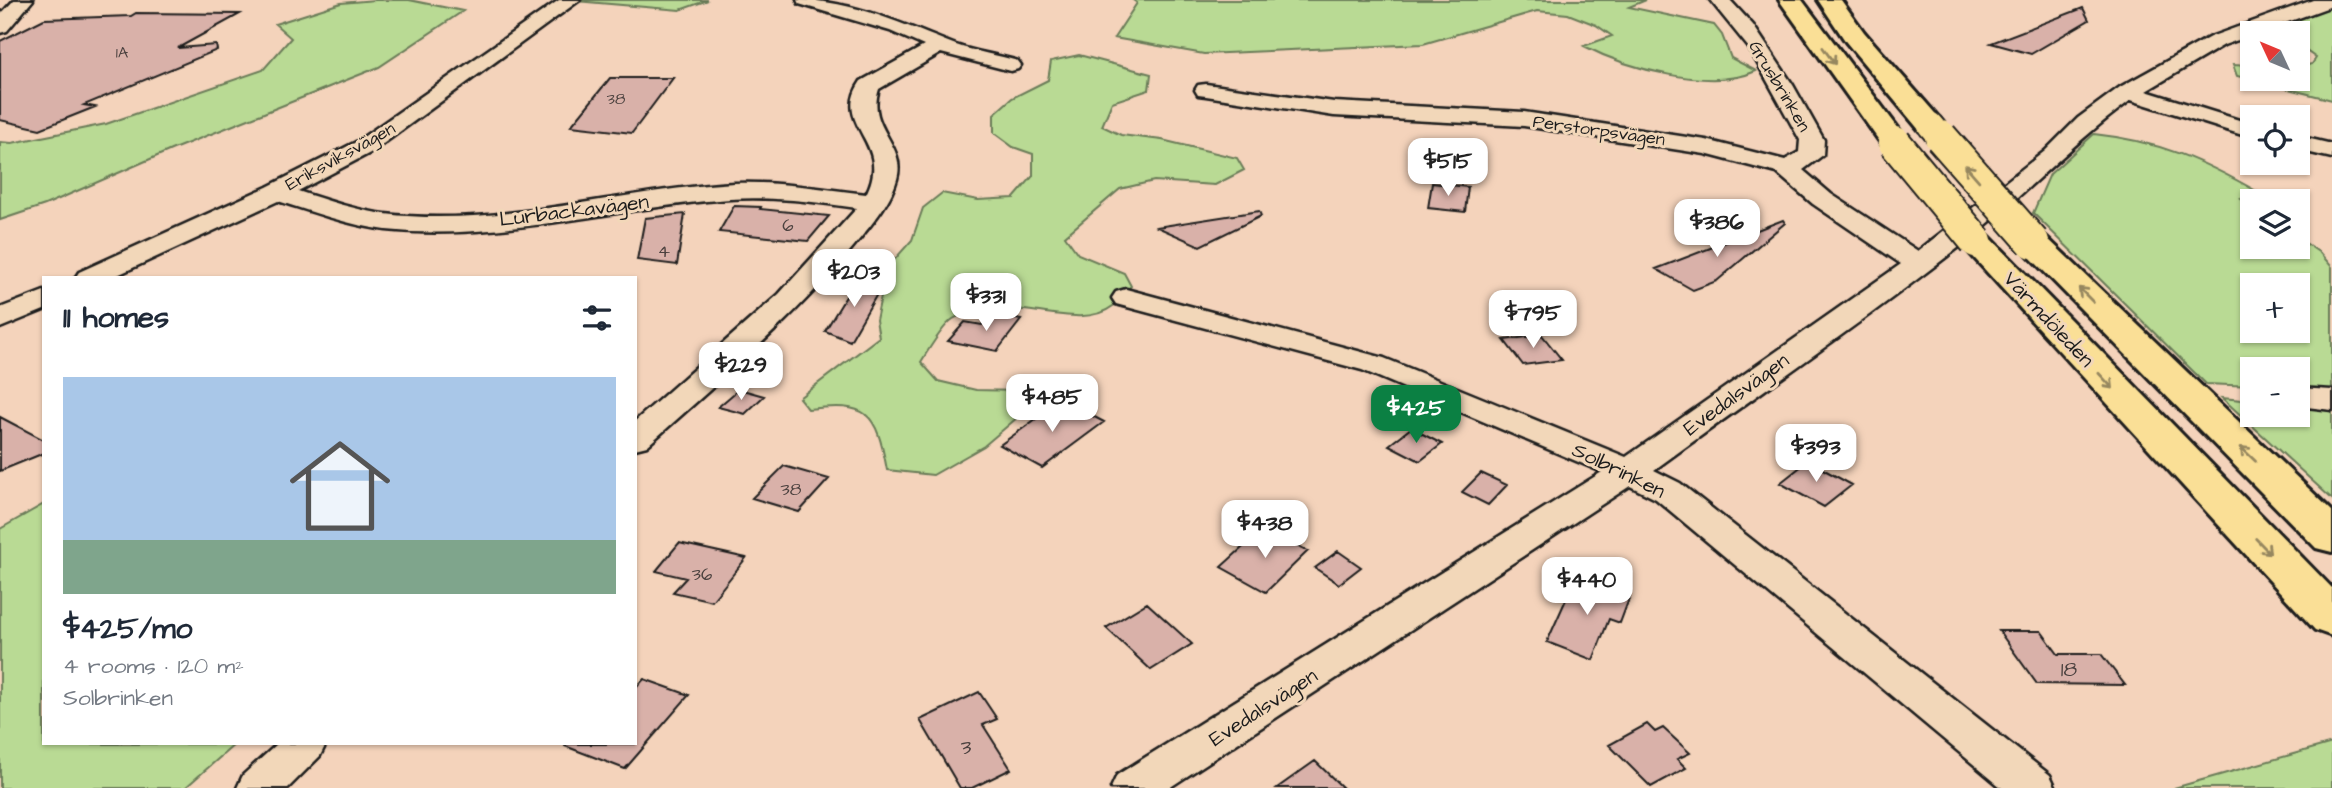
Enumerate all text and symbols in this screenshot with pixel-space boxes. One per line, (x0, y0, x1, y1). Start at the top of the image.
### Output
north arrow (2240, 21, 2310, 91)
map controls (2240, 21, 2310, 427)
street label: Grusbrinken (1743, 36, 1817, 136)
house number: 1A (116, 42, 128, 64)
one-way arrow (1822, 46, 1836, 65)
house number: 38 (607, 88, 625, 110)
button: locate (2240, 105, 2310, 175)
street label: Perstorpsvägen (1531, 109, 1667, 153)
street label: Eriksviksvägen (281, 116, 400, 198)
pin: $515 (1407, 138, 1489, 198)
text: $515 (1424, 145, 1472, 177)
one-way arrow (1964, 164, 1980, 182)
street label: Lurbackavägen (498, 187, 651, 236)
button: layers (2240, 189, 2310, 259)
pin: $386 (1676, 200, 1758, 259)
text: $386 (1690, 206, 1744, 238)
house number: 6 (782, 213, 794, 238)
house number: 4 (658, 239, 670, 264)
pin: $203 (813, 250, 895, 309)
text: $203 (828, 256, 880, 288)
street label: Värmdöleden (1997, 265, 2101, 374)
button: + (2240, 273, 2310, 343)
pin: $331 (945, 274, 1027, 333)
text: $331 (966, 280, 1006, 312)
one-way arrow (2078, 286, 2095, 303)
pin: $795 (1492, 290, 1574, 350)
text: 11 homes (63, 297, 169, 339)
text: $795 (1505, 297, 1561, 329)
icon: filters (578, 299, 616, 337)
pin: $229 (700, 342, 782, 402)
street label: Evedalsvägen (1678, 346, 1796, 444)
text: $229 (715, 349, 767, 381)
button: − (2240, 357, 2310, 427)
one-way arrow (2098, 372, 2114, 390)
pin: $485 (1011, 374, 1093, 434)
text: $485 (1022, 381, 1082, 413)
pin: $425 (1375, 386, 1457, 445)
text: $425 (1387, 392, 1445, 424)
icon: home (277, 423, 403, 549)
pin: $393 (1775, 424, 1857, 484)
text: $393 (1791, 431, 1841, 463)
street label: Solbrinken (1567, 435, 1670, 505)
one-way arrow (2240, 446, 2257, 463)
house number: 38 (781, 477, 802, 502)
pin: $438 (1224, 500, 1306, 560)
text: $438 (1237, 507, 1293, 539)
one-way arrow (2254, 537, 2271, 554)
pin: $440 (1546, 558, 1628, 617)
house number: 36 (692, 562, 712, 587)
text: $440 (1558, 564, 1616, 596)
text: $425/mo (63, 608, 192, 650)
text: 4 rooms · 120 m² (63, 650, 244, 682)
house number: 18 (2061, 655, 2078, 684)
street label: Evedalsvägen (1203, 661, 1324, 755)
text: Solbrinken (63, 682, 173, 714)
house number: 3 (961, 733, 972, 762)

